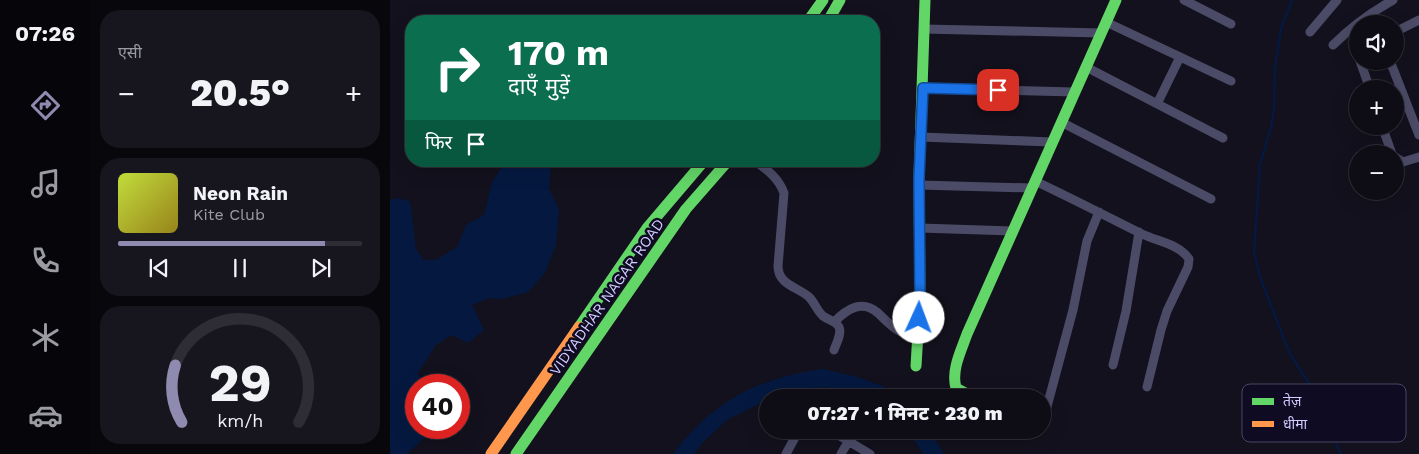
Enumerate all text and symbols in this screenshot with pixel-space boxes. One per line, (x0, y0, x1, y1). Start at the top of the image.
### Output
map controls (1349, 15, 1404, 200)
button: sound (1349, 15, 1404, 70)
text: 07:26 (15, 21, 75, 46)
text: 170 m (508, 32, 609, 74)
icon: right (425, 35, 490, 100)
text: एसी (118, 43, 142, 62)
pin (977, 69, 1019, 111)
text: 20.5° (190, 71, 290, 115)
text: दाएँ मुड़ें (508, 74, 570, 99)
icon: arrive (984, 76, 1012, 104)
text: − (118, 77, 135, 110)
text: + (345, 77, 362, 110)
button: + (1349, 80, 1404, 135)
icon: directions (28, 88, 63, 123)
icon: arrive (462, 130, 490, 158)
text: फिर (425, 131, 452, 154)
button: − (1349, 145, 1404, 200)
icon: music (28, 166, 63, 201)
text: Neon Rain (193, 182, 288, 205)
text: Kite Club (193, 205, 265, 224)
street label: VIDYADHAR NAGAR ROAD (546, 215, 668, 379)
icon: phone (28, 243, 63, 278)
icon: previous (145, 254, 173, 282)
icon: pause (226, 254, 254, 282)
icon: next (307, 254, 335, 282)
position arrow (892, 291, 944, 343)
icon: climate (28, 320, 63, 355)
text: 29 (208, 353, 272, 414)
speed limit sign: 40 (405, 374, 470, 439)
legend (1242, 384, 1406, 442)
text: तेज़ (1283, 392, 1302, 409)
icon: car (28, 398, 63, 433)
text: 07:27 · 1 मिनट · 230 m (807, 402, 1003, 425)
text: km/h (217, 410, 263, 431)
text: धीमा (1283, 416, 1308, 432)

